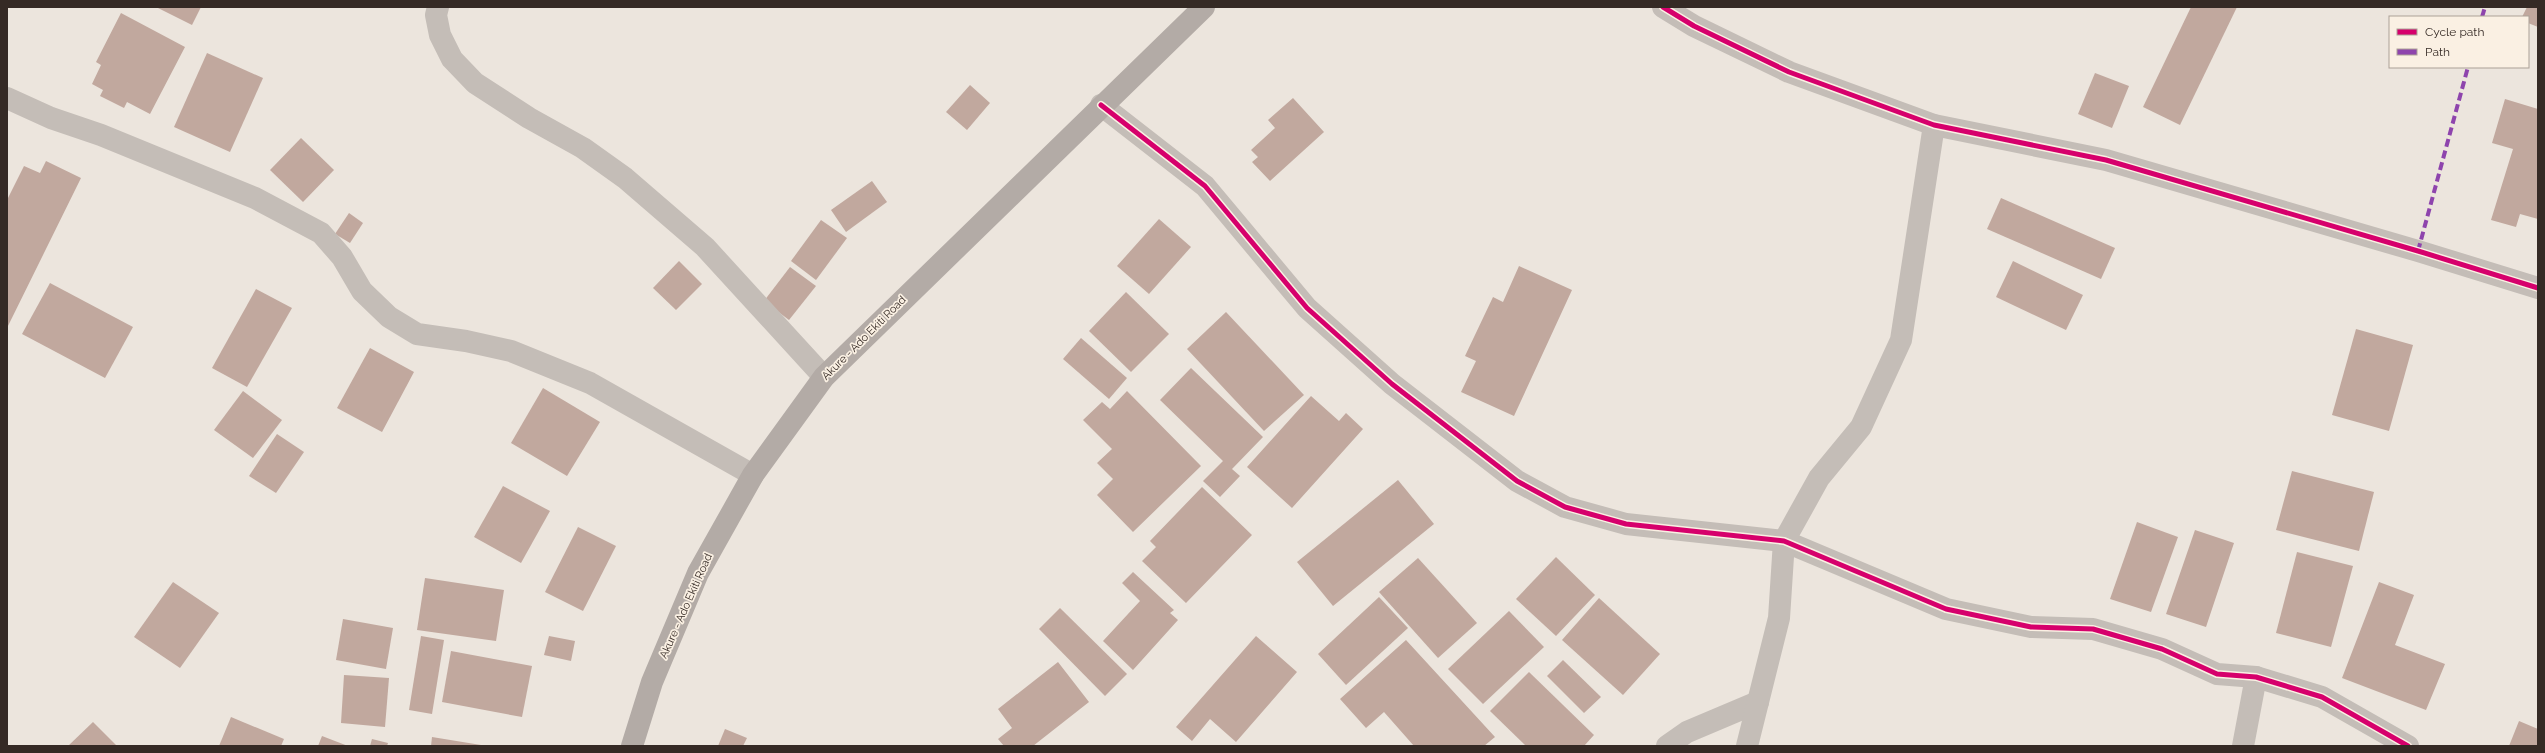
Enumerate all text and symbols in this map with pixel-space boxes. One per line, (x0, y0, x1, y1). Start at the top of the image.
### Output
legend (2389, 16, 2529, 68)
text: Cycle path (2425, 25, 2484, 39)
text: Path (2425, 45, 2450, 59)
street label: Akure - Ado Ekiti Road (819, 293, 909, 383)
street label: Akure - Ado Ekiti Road (657, 551, 715, 660)

